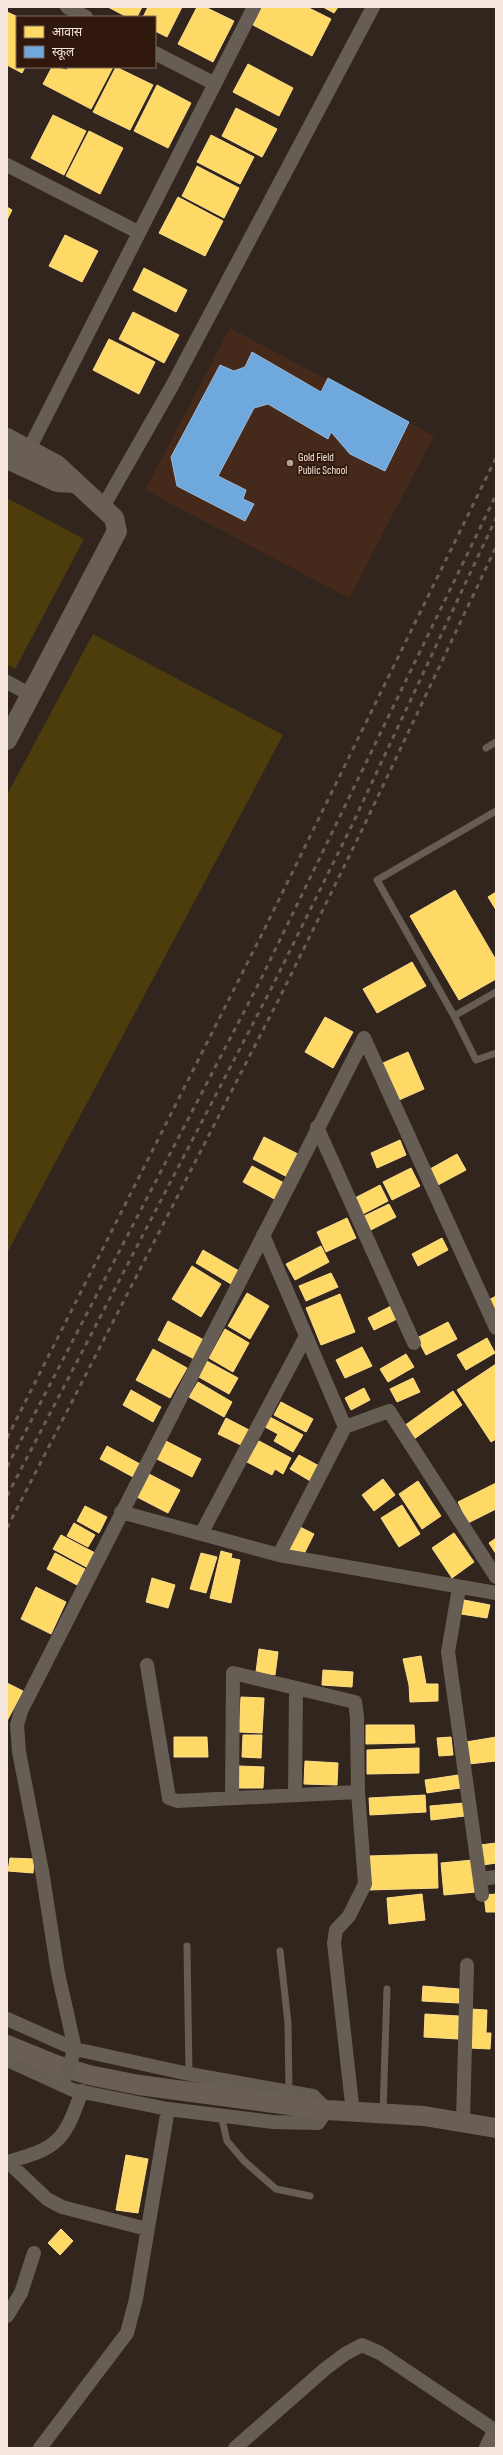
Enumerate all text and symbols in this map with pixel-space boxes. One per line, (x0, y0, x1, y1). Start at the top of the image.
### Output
legend (16, 16, 156, 68)
text: आवास (52, 25, 83, 40)
text: स्कूल (52, 45, 75, 60)
place label: Gold Field Public School (298, 451, 347, 477)
marker: Gold Field Public School (285, 458, 295, 468)

